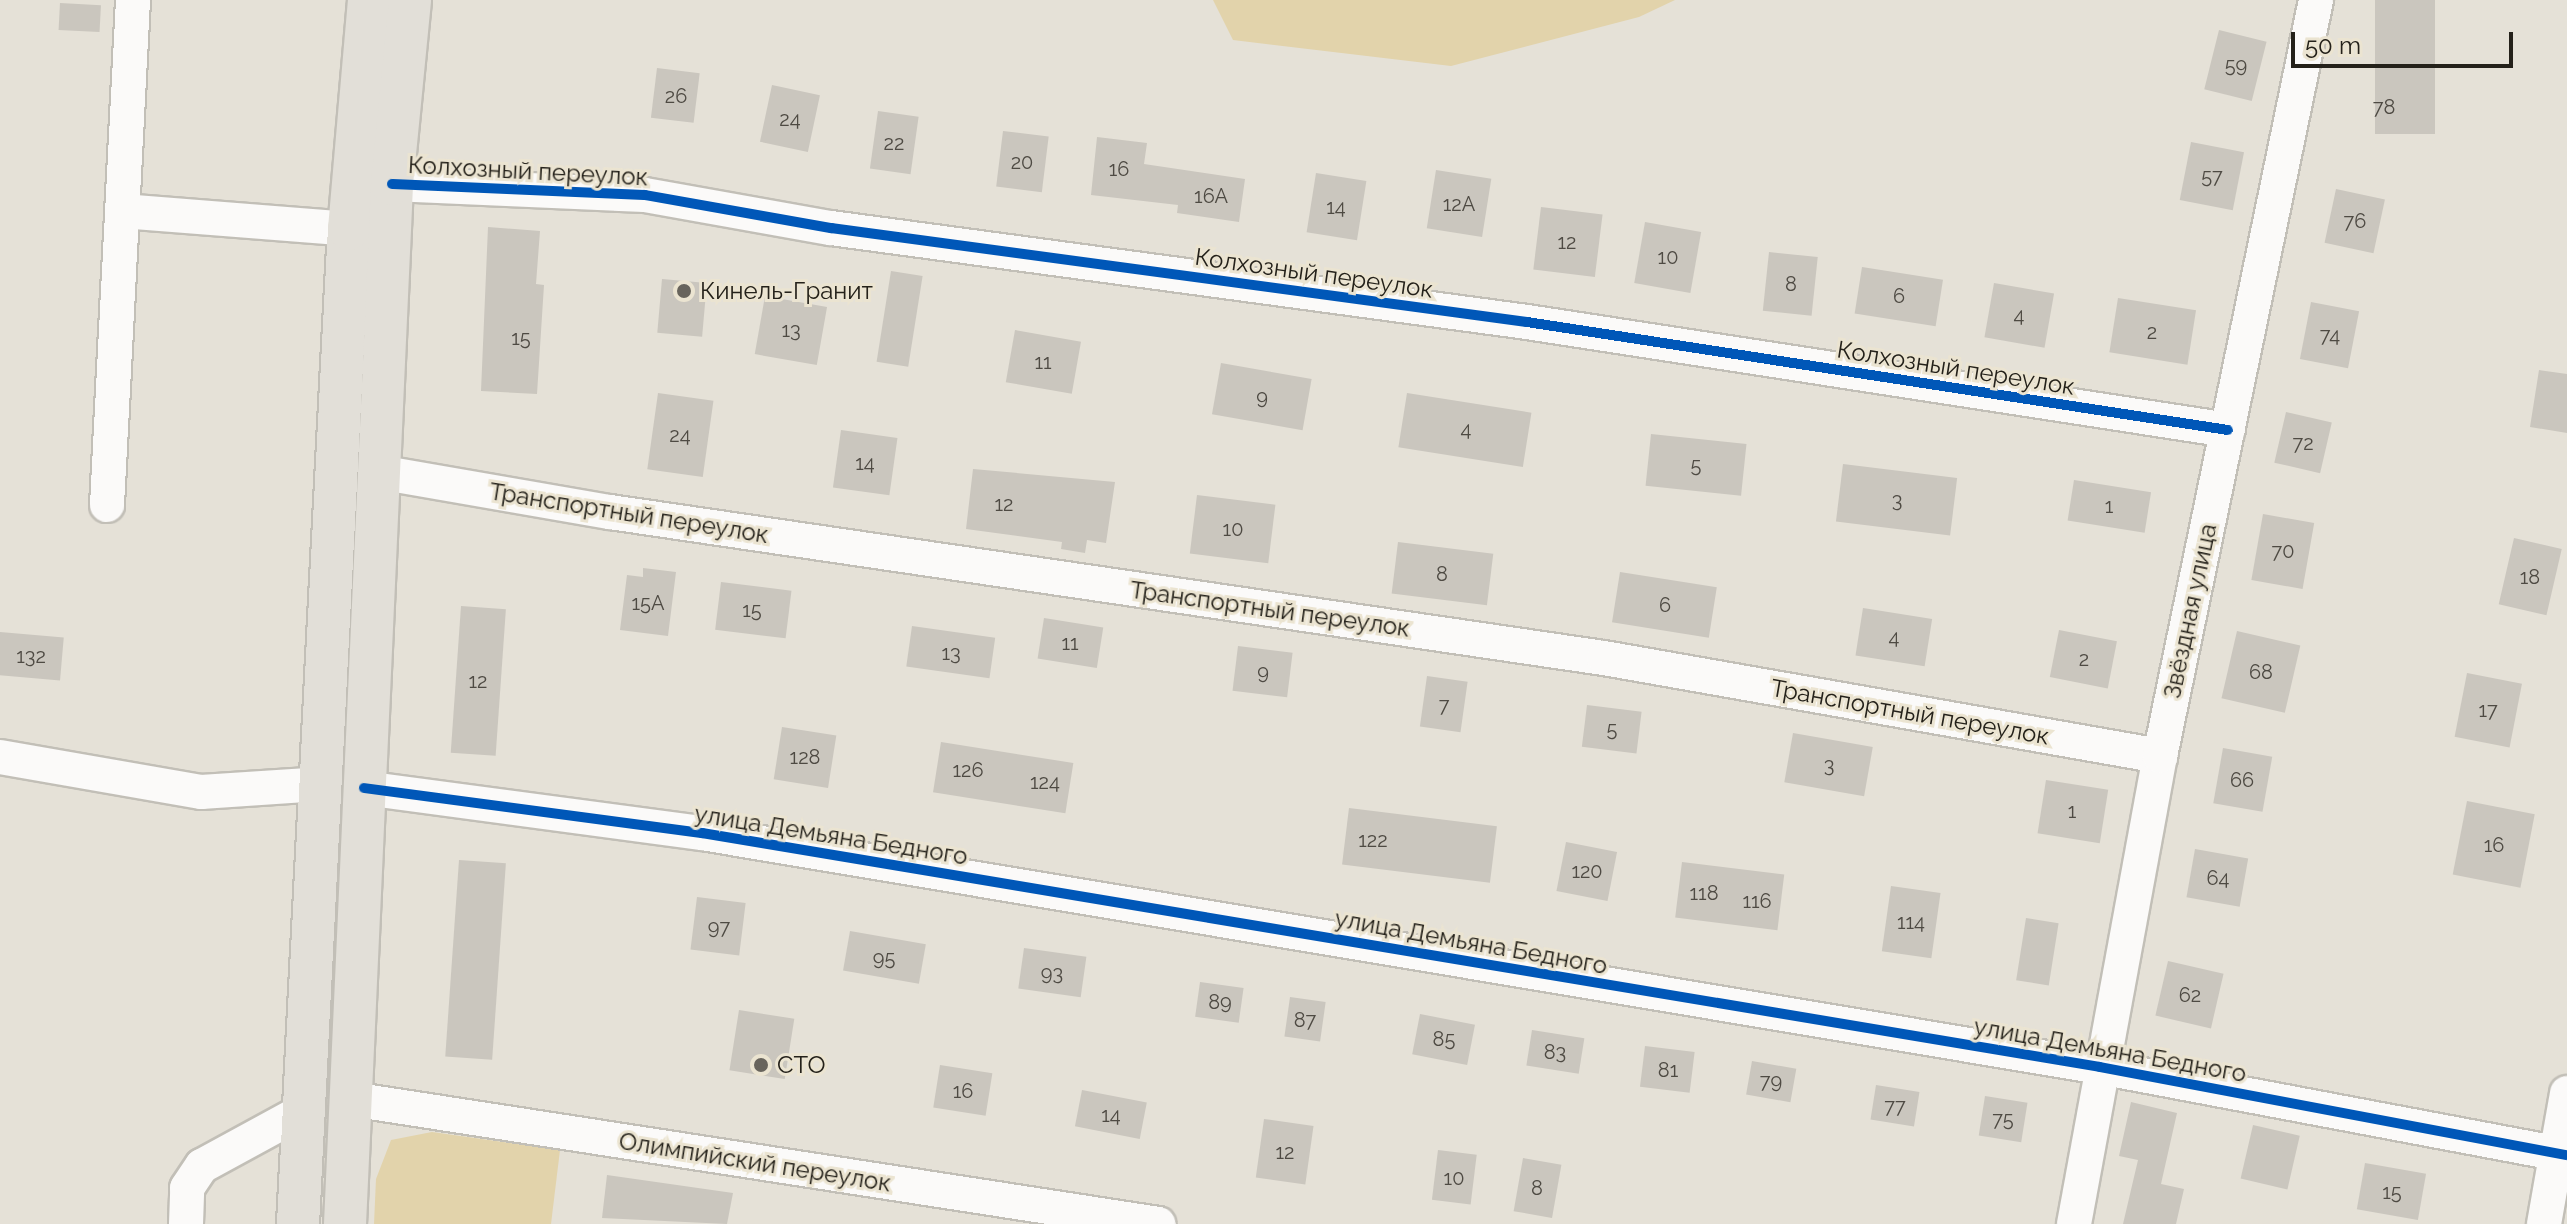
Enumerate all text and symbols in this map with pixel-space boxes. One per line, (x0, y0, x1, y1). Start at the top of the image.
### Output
scale bar (2295, 16, 2517, 66)
text: 50 m (2305, 31, 2361, 60)
house number: 59 (2225, 53, 2247, 77)
house number: 26 (665, 84, 687, 108)
house number: 78 (2373, 95, 2395, 119)
house number: 24 (779, 107, 801, 131)
house number: 22 (884, 131, 904, 155)
street label: Колхозный переулок (407, 150, 649, 192)
house number: 20 (1011, 150, 1033, 174)
house number: 16 (1109, 157, 1129, 181)
house number: 57 (2201, 164, 2223, 188)
house number: 16А (1194, 184, 1228, 208)
house number: 12А (1443, 192, 1475, 216)
house number: 14 (1326, 195, 1346, 219)
house number: 76 (2344, 209, 2366, 233)
house number: 12 (1558, 230, 1576, 254)
street label: Колхозный переулок (1193, 242, 1435, 304)
house number: 10 (1658, 245, 1678, 269)
house number: 8 (1785, 272, 1797, 296)
place label: Кинель-Гранит (700, 277, 873, 305)
marker: Кинель-Гранит (675, 282, 693, 300)
house number: 6 (1893, 284, 1905, 308)
house number: 4 (2014, 303, 2024, 327)
house number: 13 (781, 318, 801, 342)
house number: 2 (2147, 320, 2157, 344)
house number: 74 (2320, 323, 2340, 347)
house number: 15 (511, 326, 531, 350)
street label: Колхозный переулок (1835, 335, 2077, 401)
house number: 11 (1034, 350, 1052, 374)
house number: 9 (1256, 385, 1268, 409)
house number: 4 (1461, 417, 1471, 441)
house number: 24 (669, 423, 691, 447)
house number: 72 (2292, 431, 2314, 455)
house number: 14 (855, 451, 875, 475)
house number: 5 (1691, 453, 1701, 477)
street label: Транспортный переулок (487, 477, 771, 549)
house number: 3 (1892, 488, 1902, 512)
house number: 12 (995, 492, 1013, 516)
house number: 1 (2105, 494, 2113, 518)
house number: 10 (1223, 517, 1243, 541)
street label: Звёздная улица (2157, 521, 2223, 701)
house number: 70 (2272, 539, 2294, 563)
house number: 8 (1436, 562, 1448, 586)
house number: 18 (2520, 565, 2540, 589)
street label: Транспортный переулок (1128, 575, 1412, 643)
house number: 15А (632, 591, 664, 615)
house number: 6 (1659, 593, 1671, 617)
house number: 15 (742, 598, 762, 622)
house number: 4 (1889, 625, 1899, 649)
house number: 11 (1061, 631, 1079, 655)
house number: 13 (941, 641, 961, 665)
house number: 132 (16, 644, 46, 668)
house number: 2 (2079, 647, 2089, 671)
house number: 9 (1257, 660, 1269, 684)
house number: 68 (2249, 660, 2273, 684)
house number: 12 (469, 669, 487, 693)
street label: Транспортный переулок (1769, 673, 2051, 751)
house number: 7 (1439, 693, 1449, 717)
house number: 17 (2478, 698, 2498, 722)
house number: 5 (1607, 717, 1617, 741)
house number: 128 (790, 745, 820, 769)
house number: 3 (1824, 753, 1834, 777)
house number: 126 (952, 758, 984, 782)
house number: 66 (2230, 768, 2254, 792)
house number: 124 (1030, 770, 1060, 794)
street label: улица Демьяна Бедного (692, 799, 970, 871)
house number: 1 (2068, 799, 2076, 823)
house number: 122 (1358, 828, 1388, 852)
house number: 16 (2484, 833, 2504, 857)
house number: 120 (1571, 859, 1603, 883)
house number: 64 (2207, 866, 2229, 890)
house number: 118 (1690, 881, 1718, 905)
house number: 116 (1742, 889, 1772, 913)
street label: улица Демьяна Бедного (1333, 904, 1609, 980)
house number: 114 (1897, 910, 1925, 934)
house number: 97 (708, 915, 730, 939)
house number: 95 (873, 946, 895, 970)
house number: 93 (1041, 961, 1063, 985)
house number: 62 (2179, 983, 2201, 1007)
house number: 89 (1208, 990, 1232, 1014)
house number: 87 (1294, 1008, 1316, 1032)
street label: улица Демьяна Бедного (1972, 1012, 2248, 1088)
house number: 85 (1433, 1027, 1455, 1051)
house number: 83 (1544, 1040, 1566, 1064)
place label: СТО (777, 1051, 825, 1079)
marker: СТО (752, 1056, 770, 1074)
house number: 81 (1658, 1058, 1678, 1082)
house number: 79 (1760, 1069, 1782, 1093)
house number: 16 (953, 1079, 973, 1103)
house number: 77 (1884, 1094, 1906, 1118)
house number: 14 (1101, 1103, 1121, 1127)
house number: 75 (1992, 1107, 2014, 1131)
street label: Олимпийский переулок (617, 1126, 893, 1198)
house number: 12 (1276, 1140, 1294, 1164)
house number: 10 (1444, 1166, 1464, 1190)
house number: 8 (1531, 1176, 1543, 1200)
house number: 15 (2382, 1180, 2402, 1204)

